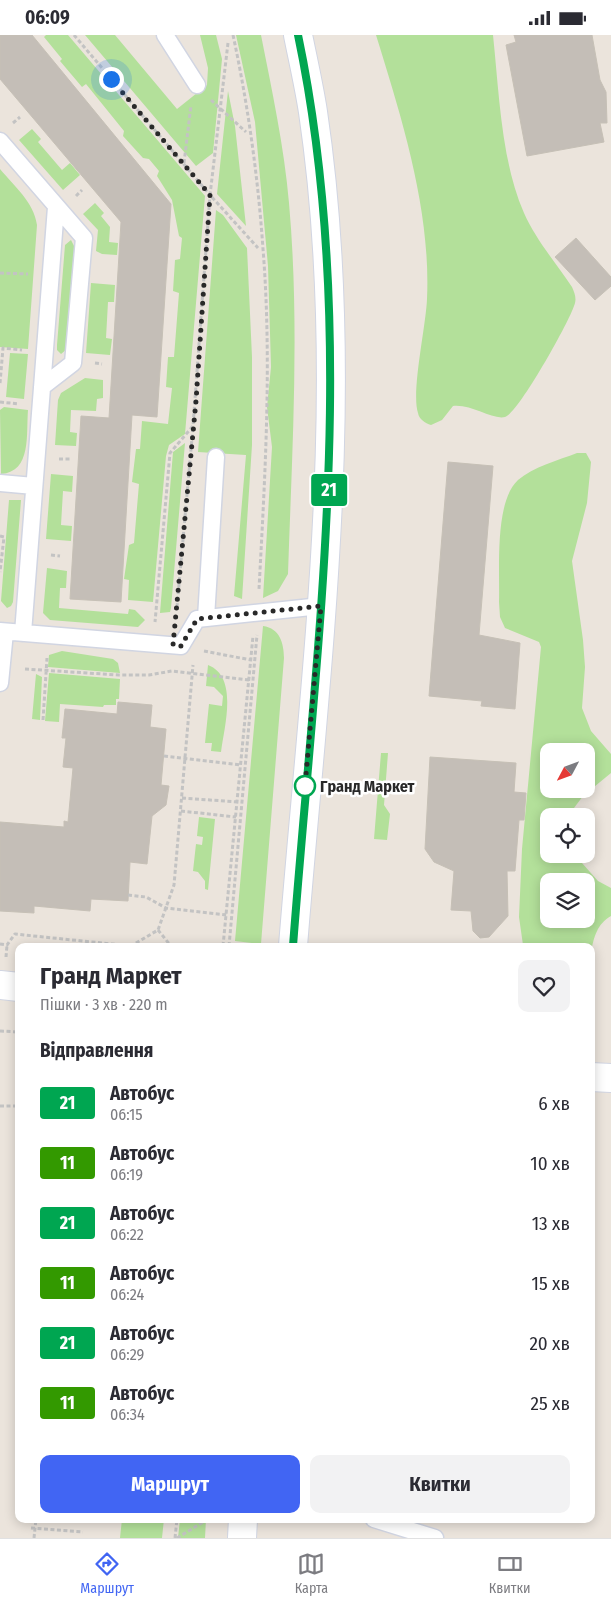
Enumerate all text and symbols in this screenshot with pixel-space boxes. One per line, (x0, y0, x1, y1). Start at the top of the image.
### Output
text: 06:09 (25, 6, 70, 29)
your location (99, 67, 124, 92)
line badge: 21 (306, 474, 352, 506)
text: 21 (321, 479, 337, 501)
north arrow (540, 743, 595, 797)
map controls (540, 743, 595, 928)
marker: Гранд Маркет (294, 775, 316, 797)
place label: Гранд Маркет (320, 777, 415, 796)
button: locate (540, 808, 595, 863)
button: layers (540, 873, 595, 928)
button: heart (518, 960, 570, 1012)
text: Гранд Маркет (40, 962, 182, 990)
text: Пішки · 3 хв · 220 m (40, 995, 168, 1014)
text: Відправлення (40, 1039, 153, 1062)
text: Автобус (110, 1082, 174, 1105)
text: 21 (60, 1092, 75, 1114)
text: 6 хв (538, 1092, 570, 1115)
text: 06:15 (110, 1105, 143, 1124)
text: Автобус (110, 1142, 174, 1165)
text: 11 (60, 1152, 75, 1174)
text: 10 хв (530, 1152, 570, 1175)
text: 06:19 (110, 1165, 143, 1184)
text: Автобус (110, 1202, 174, 1225)
text: 21 (60, 1212, 75, 1234)
text: 13 хв (532, 1212, 570, 1235)
text: 06:22 (110, 1225, 144, 1244)
text: Автобус (110, 1262, 174, 1285)
text: 11 (60, 1272, 75, 1294)
text: 15 хв (532, 1272, 570, 1295)
text: 06:24 (110, 1285, 144, 1304)
text: Автобус (110, 1322, 174, 1345)
text: 21 (60, 1332, 75, 1354)
text: 20 хв (529, 1332, 570, 1355)
text: 06:29 (110, 1345, 144, 1364)
text: Автобус (110, 1382, 174, 1405)
text: 11 (60, 1392, 75, 1414)
text: 25 хв (531, 1392, 570, 1415)
text: 06:34 (110, 1405, 145, 1424)
button: Маршрут (40, 1455, 300, 1513)
button: Квитки (310, 1455, 570, 1513)
tab: Маршрут (80, 1550, 134, 1597)
tab: Карта (295, 1550, 328, 1597)
tab: Квитки (489, 1550, 531, 1597)

